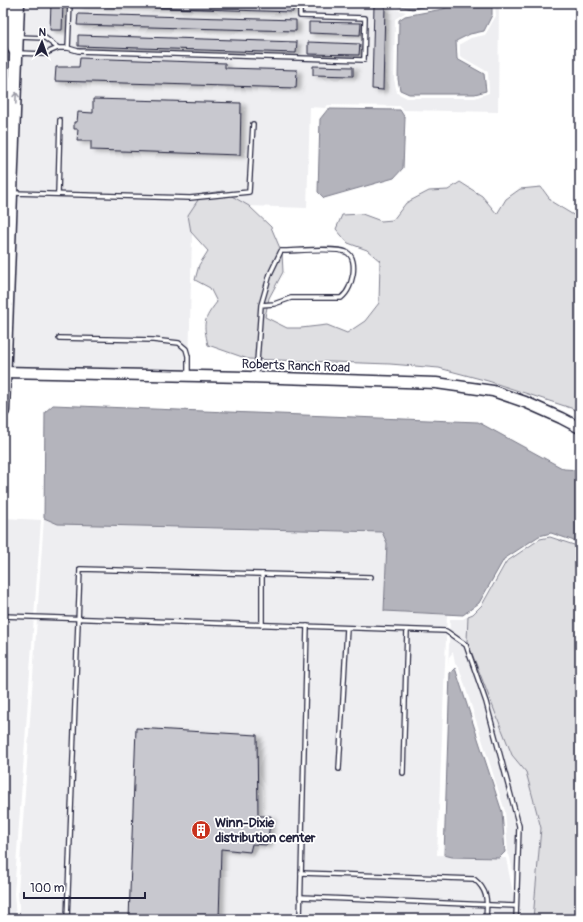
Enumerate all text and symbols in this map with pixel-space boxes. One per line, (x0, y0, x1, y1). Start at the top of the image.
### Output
north arrow (22, 22, 62, 62)
text: N (38, 26, 47, 39)
one-way arrow (12, 92, 19, 105)
street label: Roberts Ranch Road (241, 356, 351, 376)
place label: Winn-Dixie distribution center (215, 815, 316, 846)
building icon: Winn-Dixie distribution center (190, 819, 212, 841)
scale bar (24, 874, 145, 900)
text: 100 m (30, 881, 65, 896)

